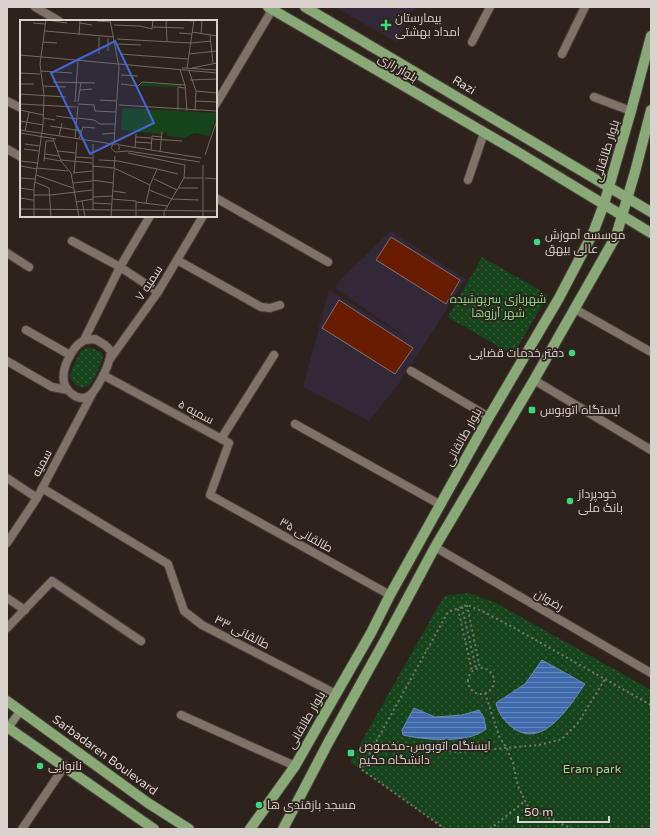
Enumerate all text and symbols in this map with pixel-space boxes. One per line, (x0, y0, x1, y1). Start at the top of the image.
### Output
place label: بیمارستان امداد بهشتی (395, 11, 460, 39)
marker: بیمارستان امداد بهشتی (380, 19, 392, 31)
inset map (20, 20, 217, 217)
street label: بلوار رازی (376, 51, 420, 85)
street label: Razi (450, 73, 478, 97)
street label: بلوار طالقانی (590, 118, 622, 184)
place label: موسسه آموزش عالی بیهق (545, 228, 626, 256)
marker: موسسه آموزش عالی بیهق (532, 237, 542, 247)
street label: سمیه ۷ (132, 263, 166, 303)
park label: شهربازی سرپوشیده شهر آرزوها (450, 292, 546, 320)
place label: دفتر خدمات قضایی (469, 346, 564, 360)
marker: دفتر خدمات قضایی (567, 348, 577, 358)
street label: سمیه ۵ (176, 397, 216, 427)
place label: ایستگاه اتوبوس (540, 403, 621, 417)
marker: ایستگاه اتوبوس (527, 405, 537, 415)
street label: بلوار طالقانی (441, 406, 485, 468)
street label: سمیه (29, 447, 55, 479)
place label: خودپرداز بانک ملی (577, 487, 623, 515)
marker: خودپرداز بانک ملی (565, 496, 575, 506)
street label: طالقانی ۳۵ (277, 515, 335, 555)
street label: رضوان (532, 586, 566, 614)
street label: طالقانی ۳۳ (212, 612, 272, 652)
street label: بلوار طالقانی (284, 689, 328, 751)
street label: Sarbadaren Boulevard (50, 712, 160, 798)
place label: ایستگاه اتوبوس-مخصوص دانشگاه حکیم (359, 739, 491, 768)
marker: ایستگاه اتوبوس-مخصوص دانشگاه حکیم (346, 748, 356, 758)
place label: نانوایی (48, 759, 82, 773)
marker: نانوایی (35, 761, 45, 771)
park label: Eram park (563, 762, 622, 776)
place label: مسجد بازقندی ها (267, 798, 356, 812)
scale bar (518, 798, 609, 824)
marker: مسجد بازقندی ها (254, 800, 264, 810)
text: 50 m (524, 805, 553, 819)

